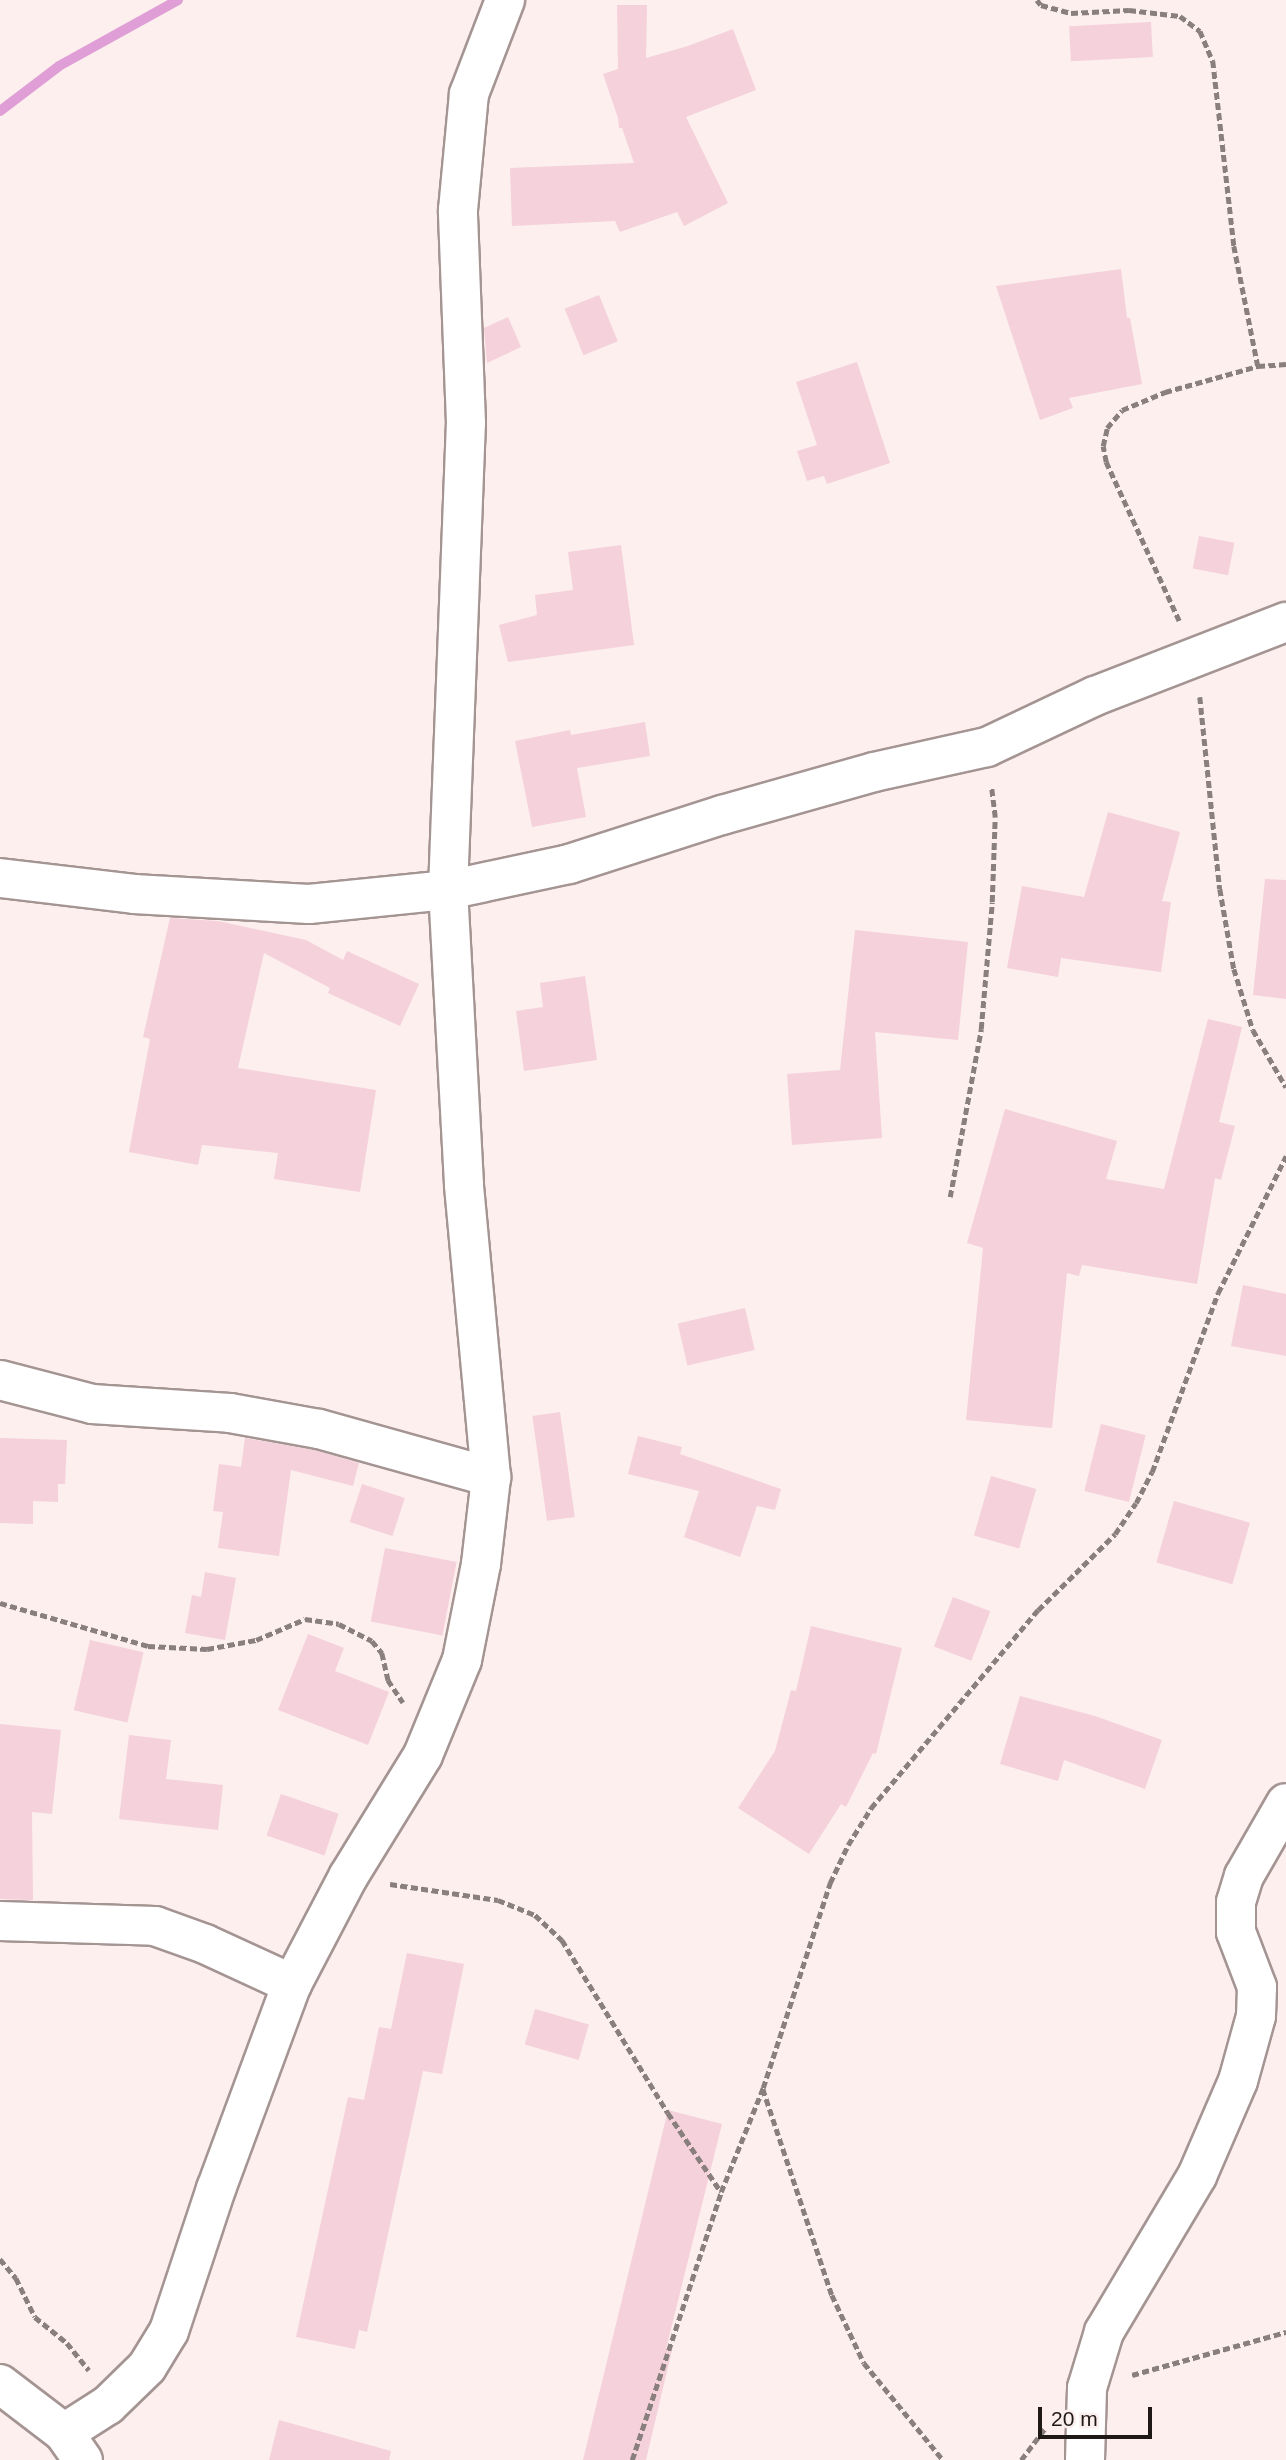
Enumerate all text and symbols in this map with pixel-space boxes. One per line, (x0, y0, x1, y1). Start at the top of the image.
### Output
scale bar (1041, 2394, 1155, 2438)
text: 20 m (1051, 2407, 1098, 2430)

